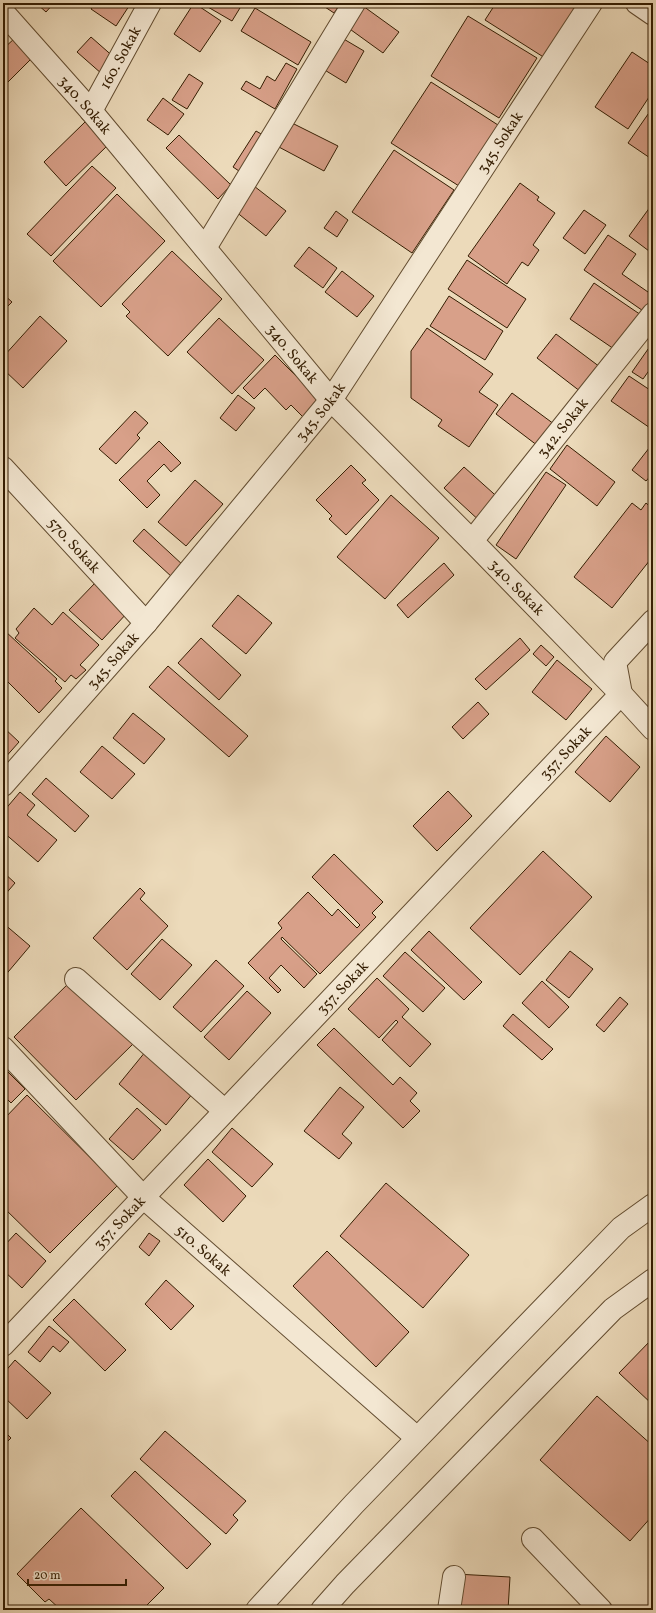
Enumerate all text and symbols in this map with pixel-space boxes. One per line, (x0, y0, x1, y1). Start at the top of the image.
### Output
street label: 160. Sokak (96, 23, 147, 93)
street label: 340. Sokak (53, 72, 115, 140)
street label: 345. Sokak (473, 108, 529, 178)
street label: 340. Sokak (260, 320, 322, 389)
street label: 345. Sokak (292, 379, 352, 447)
street label: 342. Sokak (533, 394, 594, 463)
street label: 570. Sokak (42, 514, 104, 579)
street label: 340. Sokak (483, 555, 549, 621)
street label: 345. Sokak (83, 628, 145, 695)
street label: 357. Sokak (536, 722, 597, 785)
street label: 357. Sokak (313, 957, 374, 1020)
street label: 357. Sokak (90, 1192, 151, 1255)
street label: 510. Sokak (170, 1221, 235, 1282)
scale bar (28, 1561, 126, 1587)
text: 20 m (34, 1568, 61, 1584)

